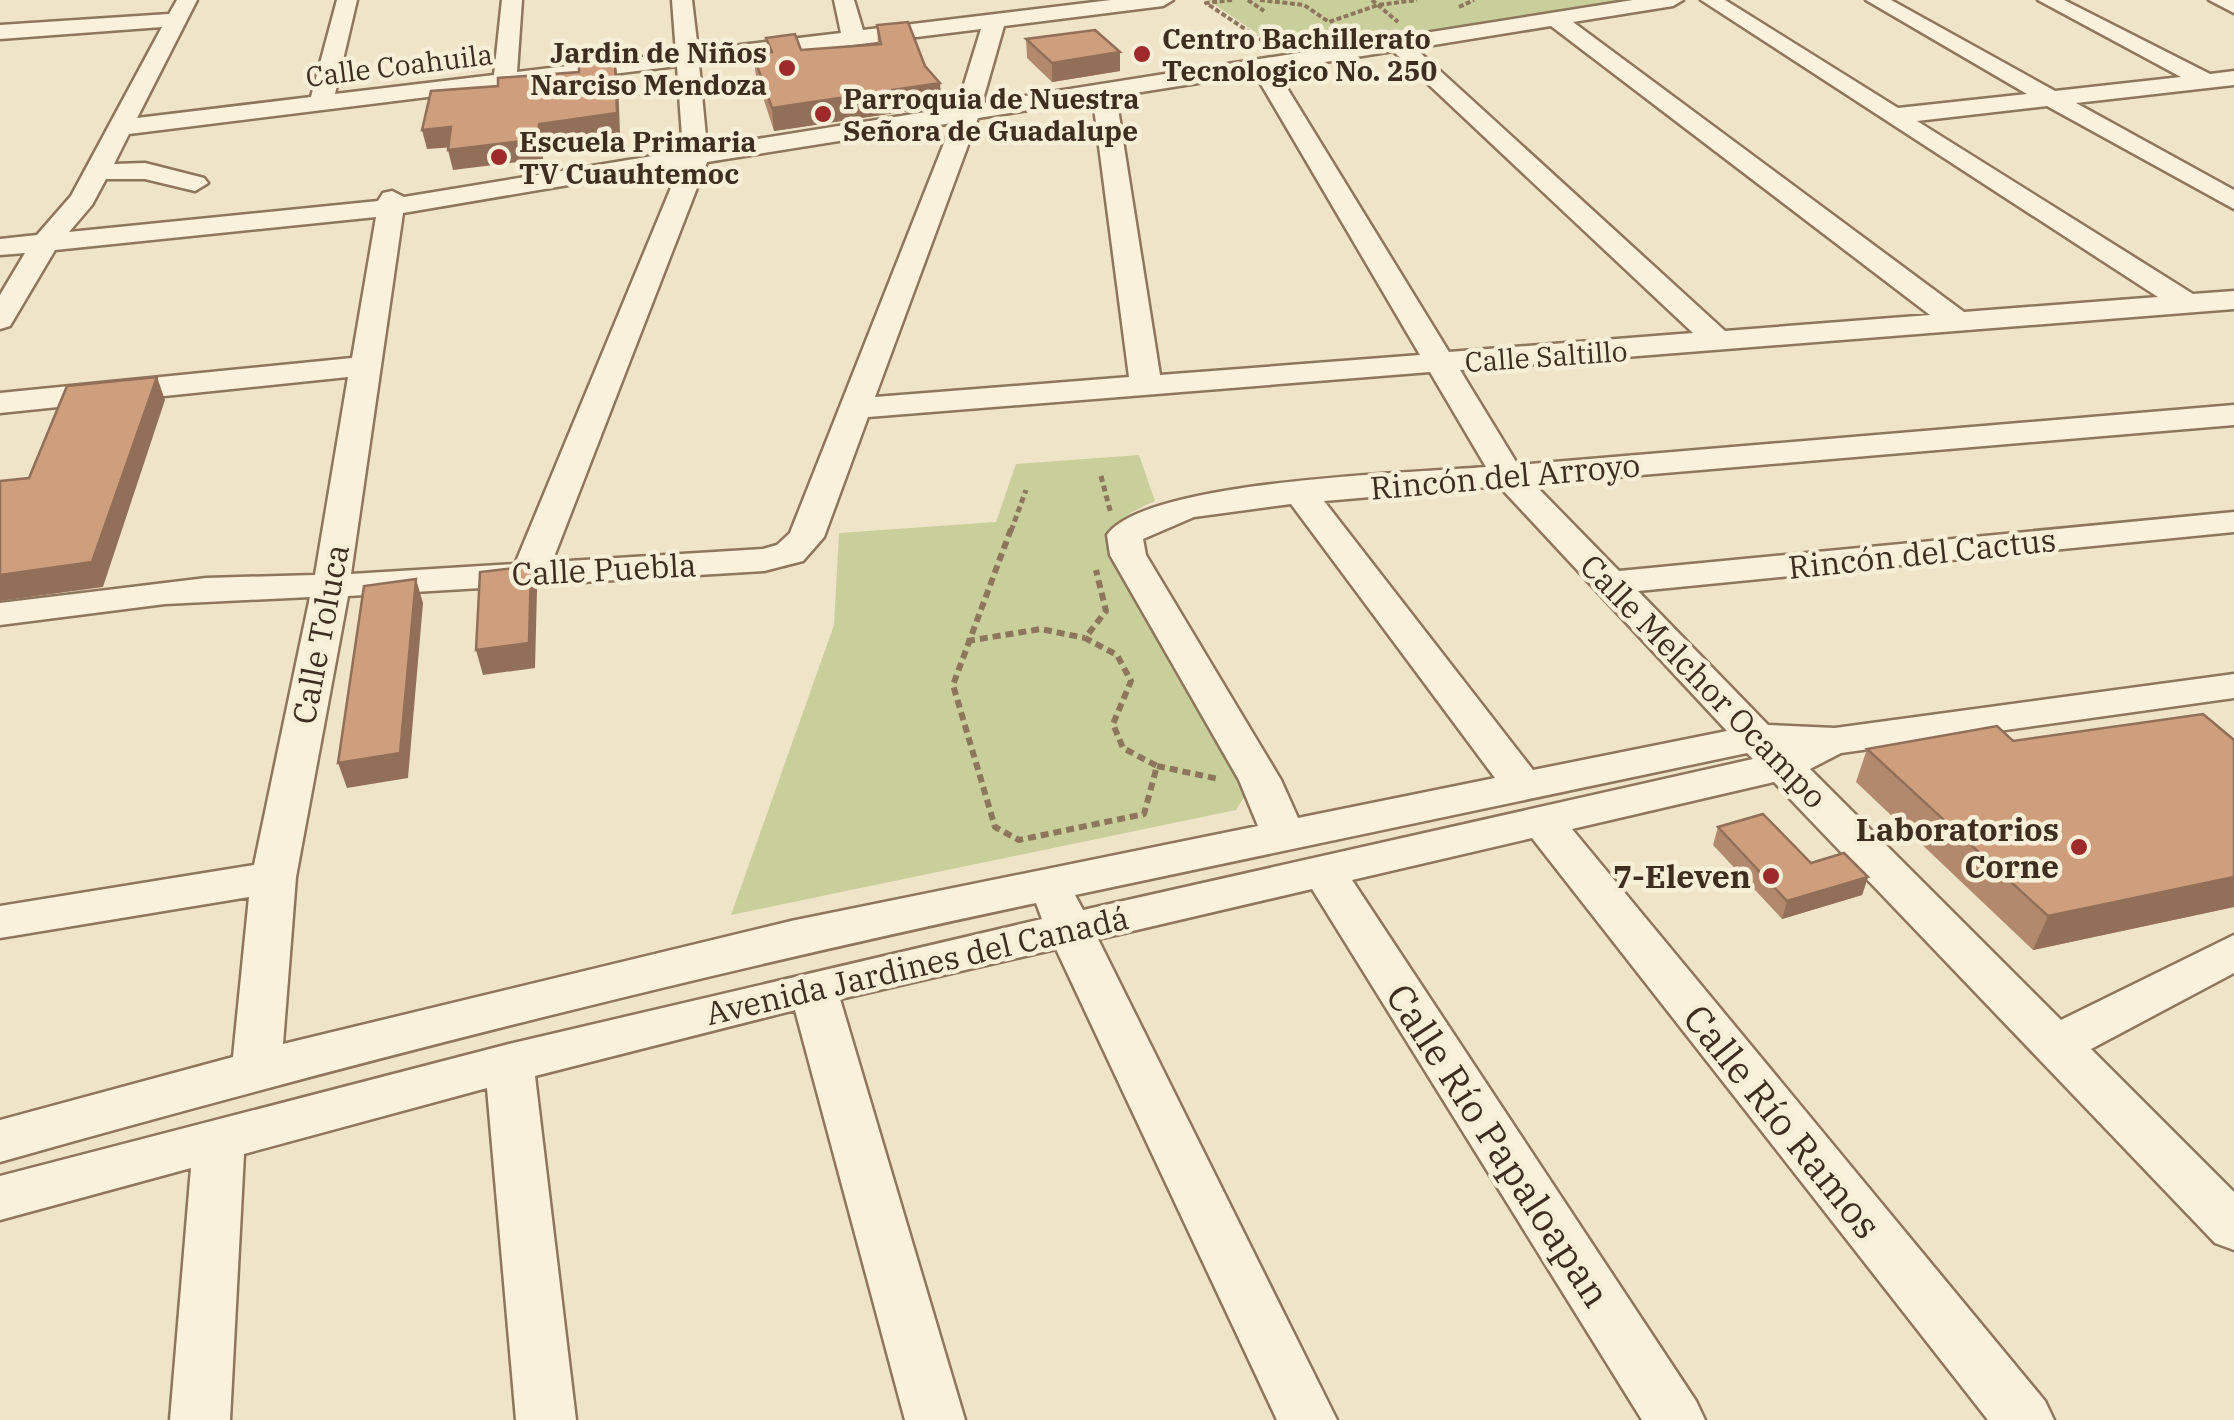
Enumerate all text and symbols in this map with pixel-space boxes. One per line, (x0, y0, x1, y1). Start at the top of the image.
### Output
place label: Centro Bachillerato Tecnologico No. 250 (1162, 20, 1437, 89)
place label: Jardin de Niños Narciso Mendoza (530, 34, 767, 103)
street label: Calle Coahuila (303, 35, 495, 95)
marker: Centro Bachillerato Tecnologico No. 250 (1131, 43, 1153, 65)
marker: Jardin de Niños Narciso Mendoza (776, 57, 798, 79)
place label: Parroquia de Nuestra Señora de Guadalupe (843, 80, 1140, 149)
marker: Parroquia de Nuestra Señora de Guadalupe (812, 103, 834, 125)
place label: Escuela Primaria TV Cuauhtemoc (519, 123, 757, 192)
marker: Escuela Primaria TV Cuauhtemoc (488, 146, 510, 168)
street label: Calle Saltillo (1463, 332, 1629, 380)
street label: Rincón del Arroyo (1368, 443, 1642, 509)
street label: Rincón del Cactus (1786, 518, 2058, 588)
street label: Calle Toluca (282, 540, 358, 728)
street label: Calle Puebla (511, 543, 697, 595)
street label: Calle Melchor Ocampo (1572, 545, 1836, 817)
place label: Laboratorios Corne (1856, 808, 2059, 887)
marker: Laboratorios Corne (2068, 836, 2090, 858)
place label: 7-Eleven (1613, 855, 1751, 897)
marker: 7-Eleven (1760, 865, 1782, 887)
street label: Avenida Jardines del Canadá (701, 896, 1133, 1034)
street label: Calle Río Papaloapan (1376, 974, 1622, 1316)
street label: Calle Río Ramos (1674, 994, 1892, 1248)

